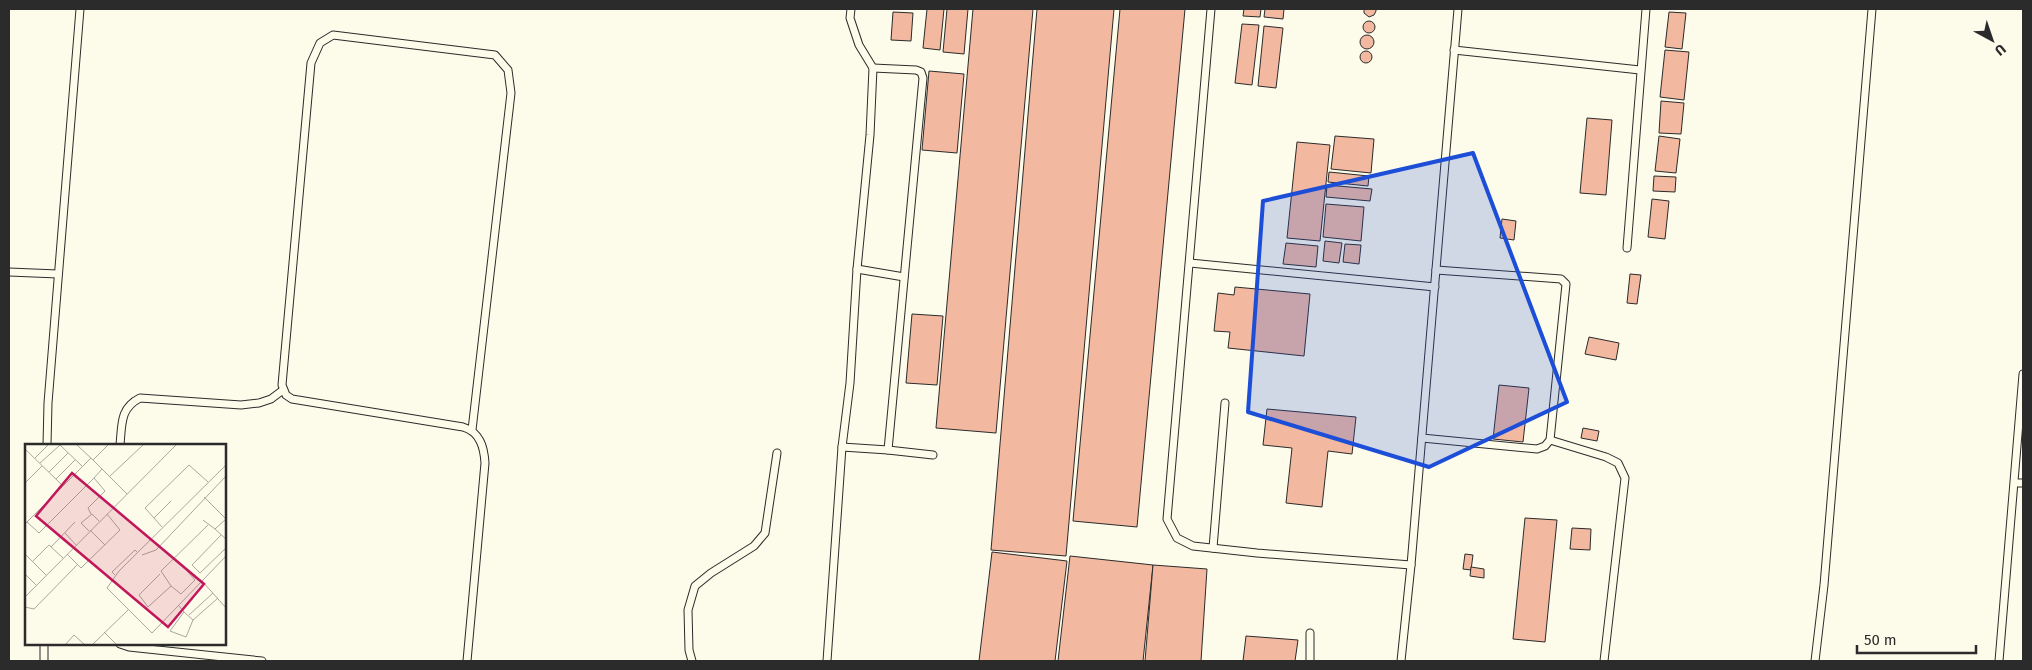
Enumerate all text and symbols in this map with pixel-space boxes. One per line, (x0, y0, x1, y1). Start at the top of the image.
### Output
north arrow (1967, 15, 2017, 65)
text: U (1991, 40, 2009, 59)
inset map (25, 444, 226, 645)
scale bar (1857, 622, 1976, 654)
text: 50 m (1864, 631, 1897, 649)

